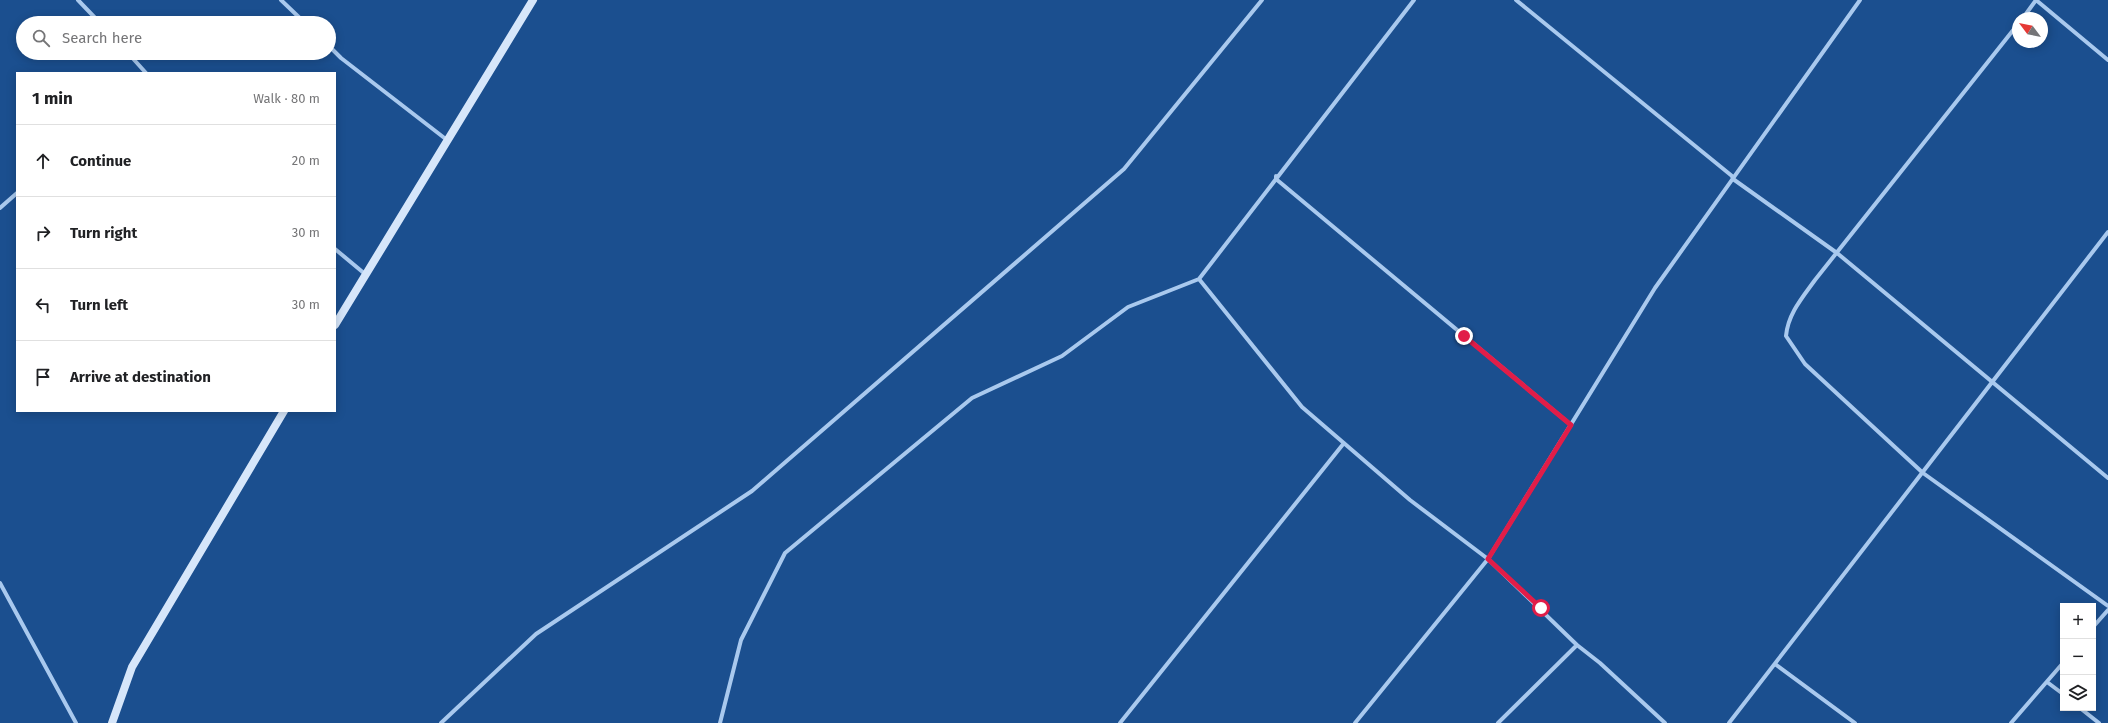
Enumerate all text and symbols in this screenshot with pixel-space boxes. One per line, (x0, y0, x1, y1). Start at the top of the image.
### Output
north arrow (2012, 12, 2048, 48)
search box (16, 16, 336, 60)
icon: search (30, 27, 52, 49)
text: Search here (62, 29, 142, 47)
text: 1 min (32, 88, 73, 109)
text: Walk · 80 m (253, 91, 320, 106)
icon: ahead (32, 150, 54, 172)
text: Continue (70, 152, 131, 170)
text: 20 m (292, 153, 320, 168)
icon: right (32, 222, 54, 244)
text: Turn right (70, 224, 137, 242)
text: 30 m (292, 225, 320, 240)
icon: left (32, 294, 54, 316)
text: Turn left (70, 296, 128, 314)
text: 30 m (292, 297, 320, 312)
route end (1455, 327, 1473, 345)
icon: arrive (32, 366, 54, 388)
text: Arrive at destination (70, 368, 211, 386)
route start (1532, 599, 1550, 617)
map controls (2060, 603, 2096, 711)
button: + (2060, 603, 2096, 639)
button: − (2060, 639, 2096, 675)
button: layers (2060, 675, 2096, 711)

